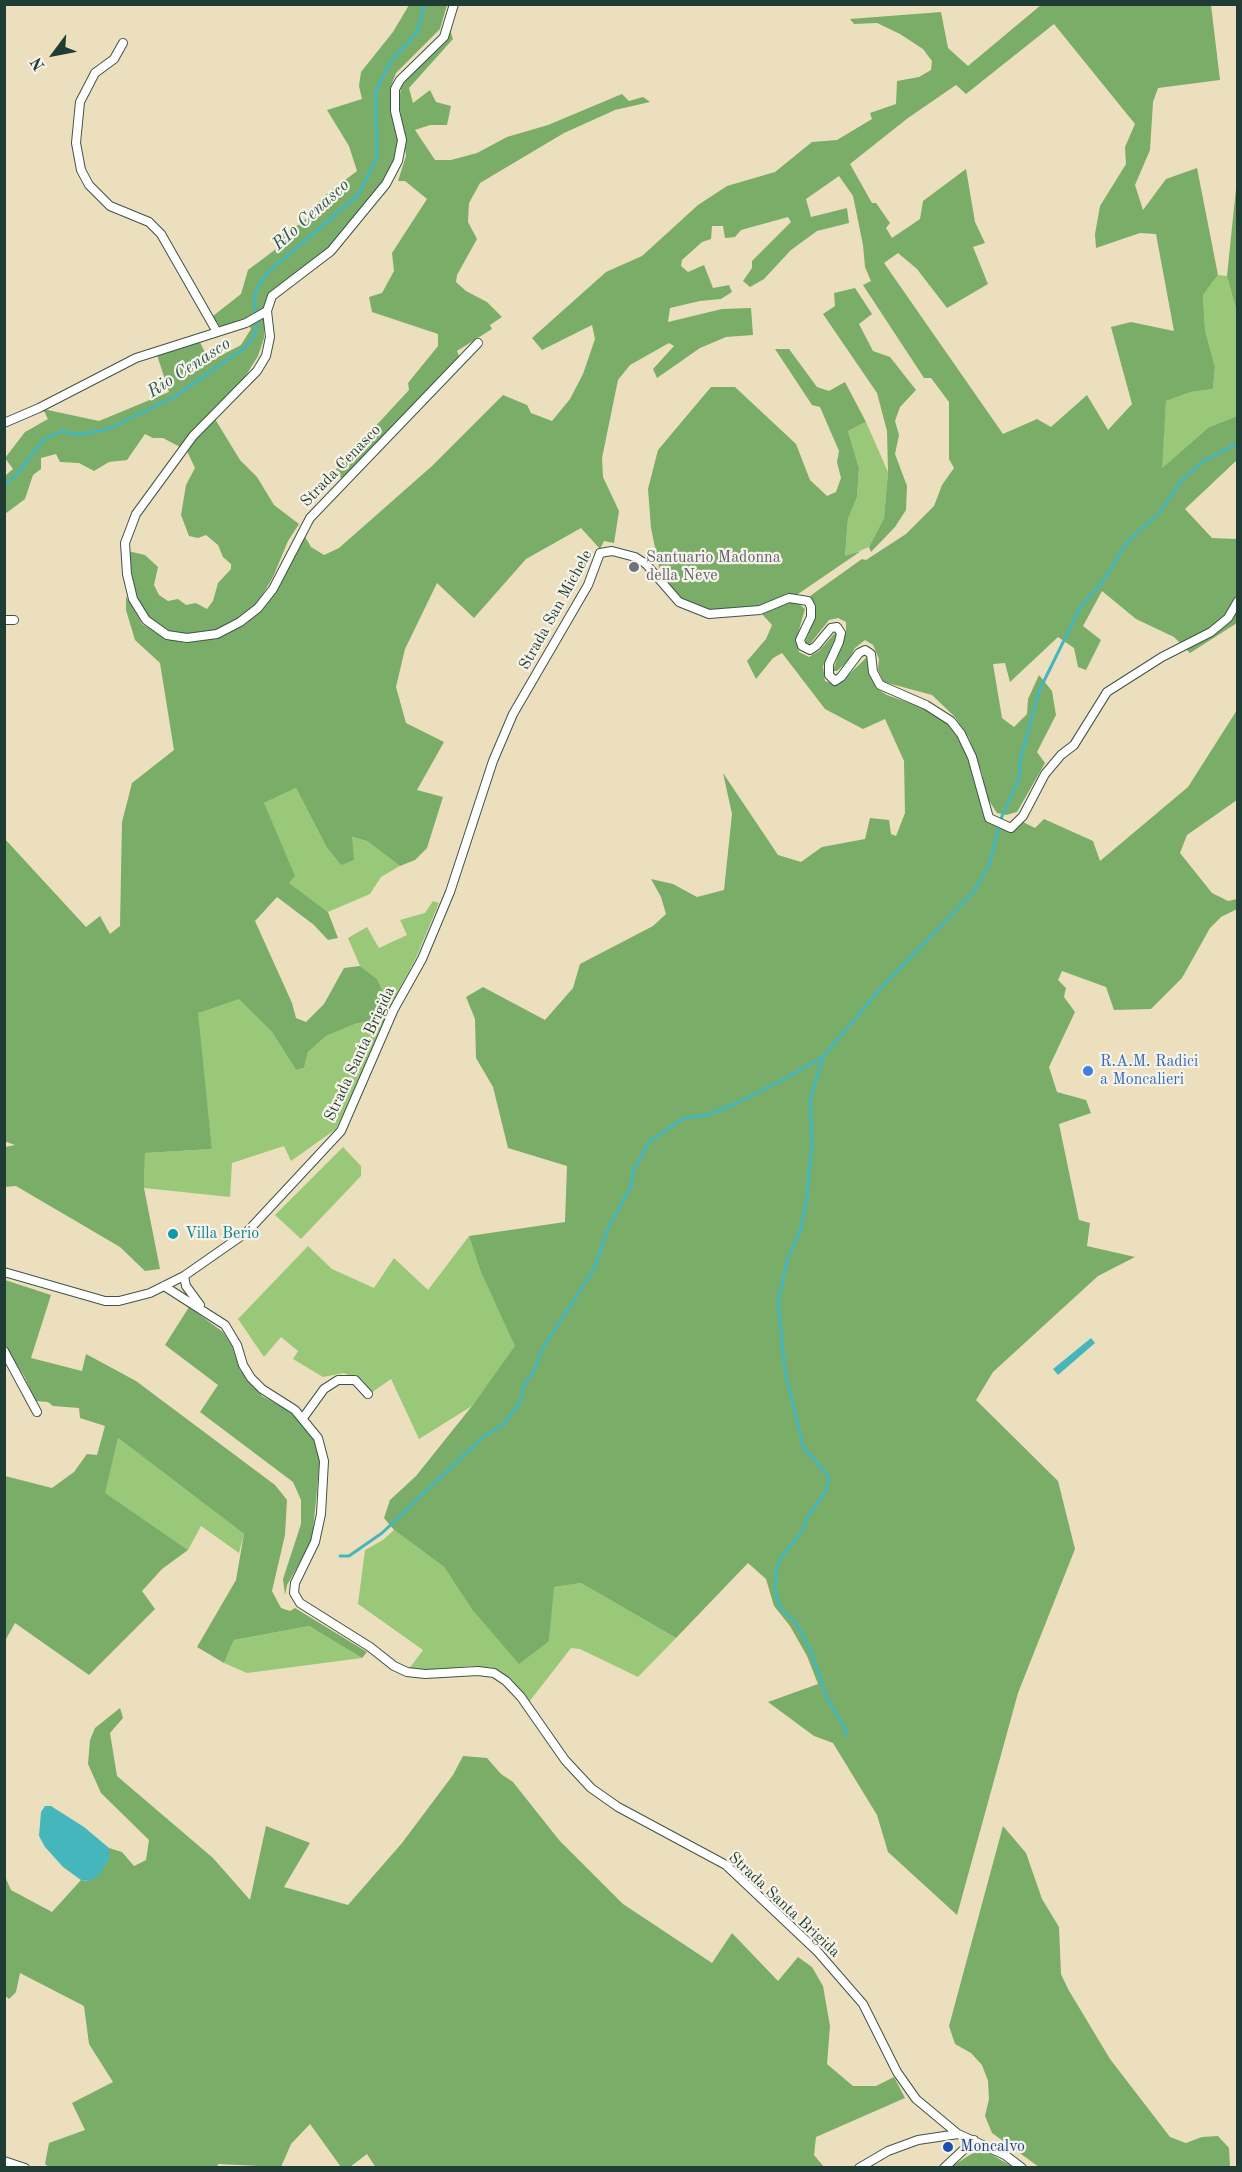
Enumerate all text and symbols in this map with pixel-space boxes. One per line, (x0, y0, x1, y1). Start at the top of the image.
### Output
north arrow (24, 24, 84, 84)
text: N (29, 54, 49, 73)
water label: RIo Cenasco (268, 175, 354, 255)
water label: Rio Cenasco (143, 333, 235, 403)
street label: Strada Cenasco (297, 421, 385, 511)
street label: Strada San Michele (515, 547, 597, 673)
place label: Santuario Madonna della Neve (646, 548, 781, 586)
marker: Santuario Madonna della Neve (627, 560, 641, 574)
street label: Strada Santa Brigida (320, 984, 400, 1124)
place label: R.A.M. Radici a Moncalieri (1100, 1052, 1198, 1090)
marker: R.A.M. Radici a Moncalieri (1081, 1064, 1095, 1078)
place label: Villa Berio (185, 1224, 259, 1244)
marker: Villa Berio (166, 1227, 180, 1241)
street label: Strada Santa Brigida (724, 1848, 844, 1962)
place label: Moncalvo (960, 2137, 1025, 2157)
marker: Moncalvo (941, 2140, 955, 2154)

